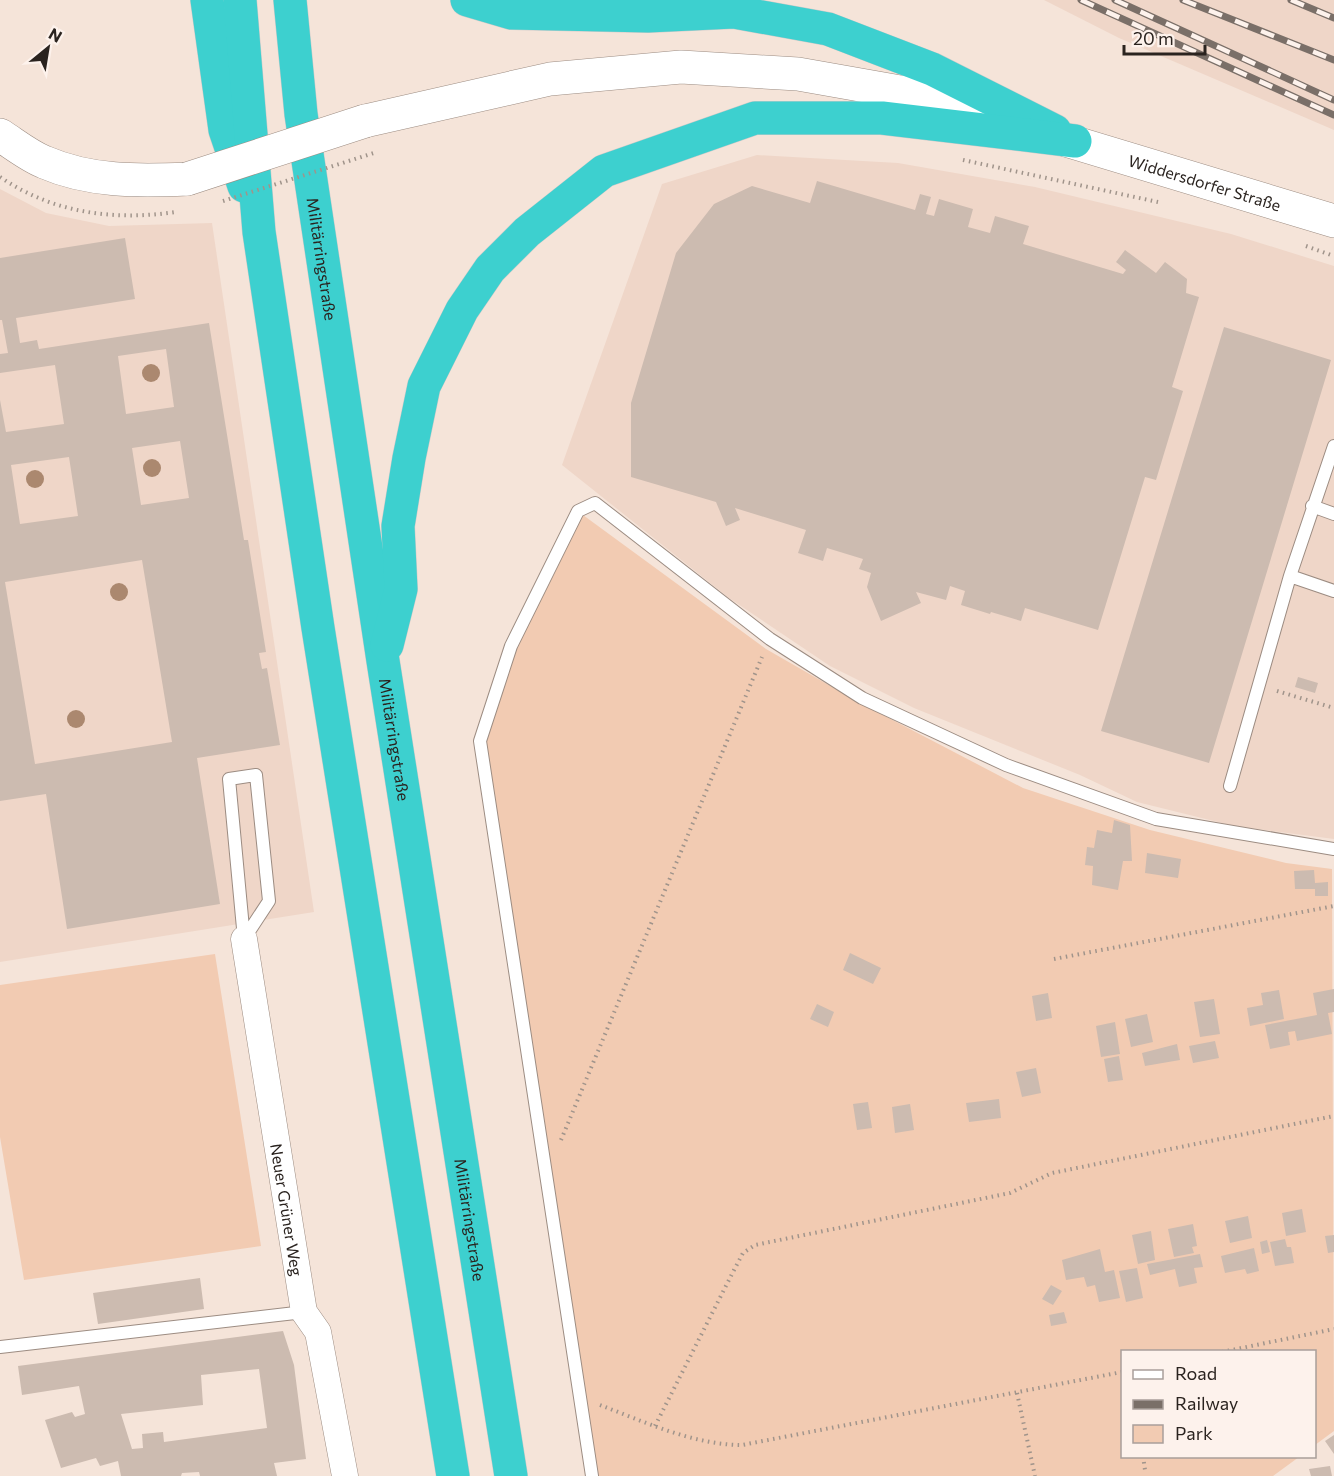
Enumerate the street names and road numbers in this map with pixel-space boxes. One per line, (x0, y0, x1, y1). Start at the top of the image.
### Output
street label: Widdersdorfer Straße (1126, 150, 1283, 214)
street label: Militärringstraße (304, 196, 341, 322)
street label: Militärringstraße (376, 677, 414, 802)
street label: Neuer Grüner Weg (268, 1142, 308, 1277)
street label: Militärringstraße (452, 1157, 490, 1282)

